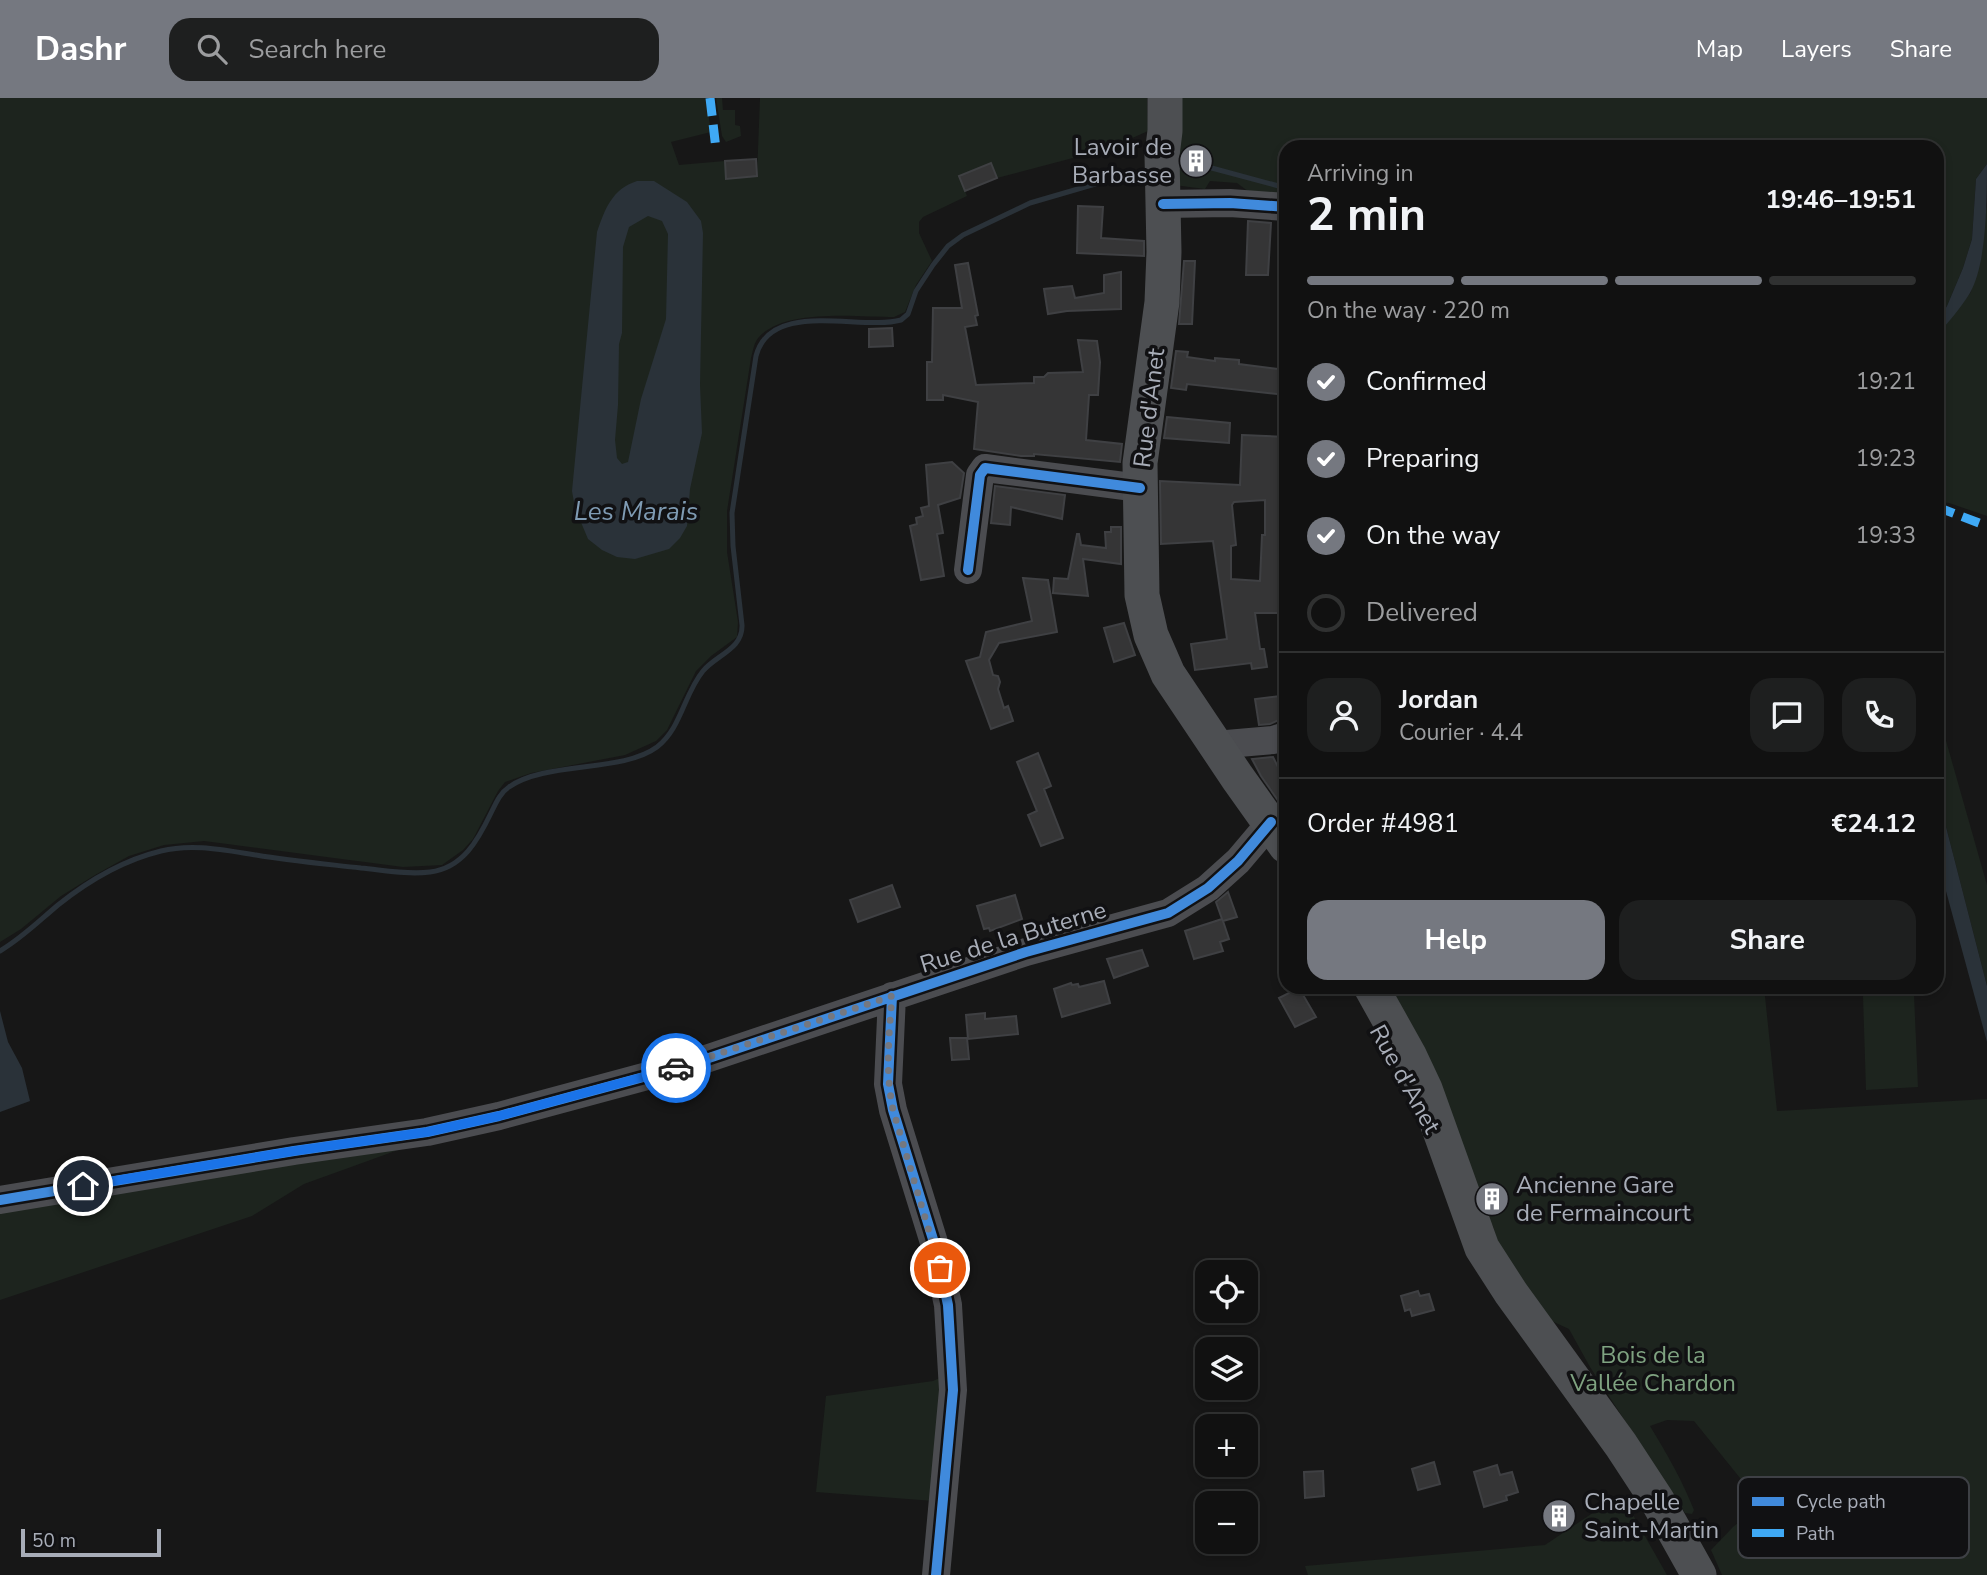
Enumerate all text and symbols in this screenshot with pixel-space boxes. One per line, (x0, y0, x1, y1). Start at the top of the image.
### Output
search box (169, 18, 659, 81)
text: Dashr (35, 27, 127, 72)
icon: search (193, 30, 231, 68)
text: Search here (249, 32, 386, 67)
text: Map (1696, 33, 1743, 65)
text: Layers (1781, 33, 1852, 65)
text: Share (1890, 33, 1952, 65)
place label: Lavoir de Barbasse (1072, 131, 1172, 191)
building icon: Lavoir de Barbasse (1177, 142, 1215, 180)
text: Arriving in (1307, 158, 1414, 189)
text: 19:46–19:51 (1765, 182, 1916, 217)
text: 2 min (1307, 183, 1426, 246)
text: On the way · 220 m (1307, 295, 1510, 326)
street label: Rue d'Anet (1126, 346, 1172, 470)
icon: check (1307, 363, 1345, 401)
text: Confirmed (1366, 364, 1487, 399)
text: 19:21 (1856, 366, 1916, 397)
icon: check (1307, 440, 1345, 478)
text: Preparing (1366, 441, 1479, 476)
text: 19:23 (1856, 443, 1916, 474)
water label: Les Marais (574, 494, 698, 529)
icon: check (1307, 517, 1345, 555)
text: On the way (1366, 518, 1500, 553)
text: 19:33 (1856, 520, 1916, 551)
text: Delivered (1366, 595, 1478, 630)
button: person (1307, 678, 1381, 752)
button: chat (1750, 678, 1824, 752)
button: phone (1842, 678, 1916, 752)
text: Jordan (1399, 682, 1478, 717)
text: Courier · 4.4 (1399, 717, 1523, 748)
text: Order #4981 (1307, 806, 1459, 841)
text: €24.12 (1832, 806, 1916, 841)
street label: Rue de la Buterne (916, 893, 1110, 981)
button: Help (1307, 900, 1605, 980)
button: Share (1619, 900, 1916, 980)
street label: Rue d'Anet (1362, 1019, 1448, 1140)
courier (641, 1033, 711, 1103)
icon: car (657, 1049, 695, 1087)
pin (53, 1156, 113, 1216)
icon: home (64, 1167, 102, 1205)
place label: Ancienne Gare de Fermaincourt (1516, 1169, 1691, 1229)
building icon: Ancienne Gare de Fermaincourt (1473, 1180, 1511, 1218)
pin (910, 1238, 970, 1298)
icon: bag (921, 1249, 959, 1287)
map controls (1195, 1260, 1258, 1554)
button: locate (1195, 1260, 1258, 1323)
button: layers (1195, 1337, 1258, 1400)
park label: Bois de la Vallée Chardon (1569, 1339, 1736, 1399)
button: + (1195, 1414, 1258, 1477)
legend (1738, 1477, 1969, 1558)
place label: Chapelle Saint-Martin (1584, 1486, 1719, 1546)
text: Cycle path (1796, 1489, 1886, 1515)
button: − (1195, 1491, 1258, 1554)
building icon: Chapelle Saint-Martin (1540, 1497, 1578, 1535)
text: Path (1796, 1521, 1835, 1547)
scale bar (21, 1526, 161, 1558)
text: 50 m (32, 1528, 76, 1554)

